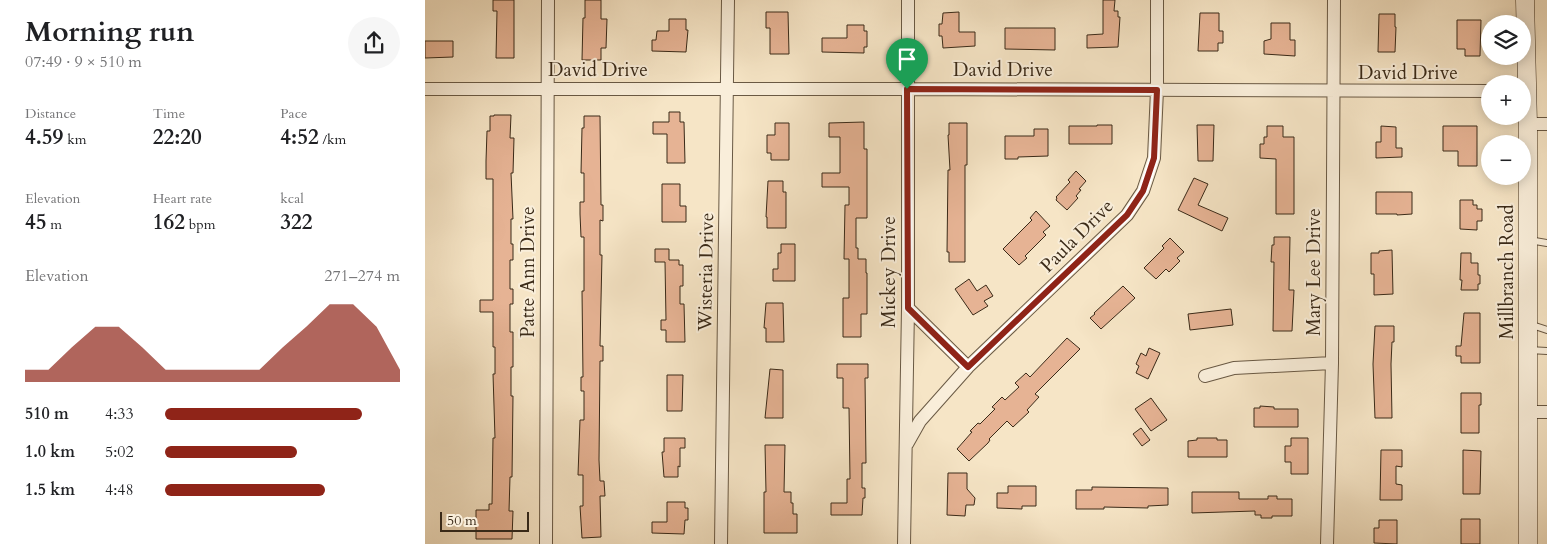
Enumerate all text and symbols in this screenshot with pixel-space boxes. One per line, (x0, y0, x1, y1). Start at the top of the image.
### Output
text: Morning run (25, 13, 194, 51)
map controls (1481, 15, 1531, 185)
button: layers (1481, 15, 1531, 65)
button: share (348, 17, 400, 69)
pin (886, 38, 928, 89)
icon: arrive (893, 45, 921, 73)
text: 07:49 · 9 × 510 m (25, 51, 142, 73)
street label: David Drive (548, 57, 648, 83)
street label: David Drive (953, 57, 1053, 83)
street label: David Drive (1358, 60, 1458, 86)
button: + (1481, 75, 1531, 125)
text: Distance (25, 104, 76, 123)
text: Time (153, 104, 185, 123)
text: Pace (280, 104, 307, 123)
text: 4.59 (25, 123, 63, 152)
text: 22:20 (153, 123, 202, 152)
text: 4:52 (280, 123, 319, 152)
text: km (63, 130, 86, 149)
text: /km (319, 130, 346, 149)
button: − (1481, 135, 1531, 185)
text: Elevation (25, 189, 81, 208)
text: Heart rate (153, 189, 212, 208)
text: kcal (280, 189, 304, 208)
street label: Paula Drive (1035, 194, 1119, 278)
street label: Millbranch Road (1494, 205, 1520, 340)
street label: Patte Ann Drive (515, 206, 541, 338)
text: 45 (25, 208, 47, 237)
text: 162 (153, 208, 185, 237)
text: 322 (280, 208, 313, 237)
street label: Mary Lee Drive (1301, 208, 1327, 336)
street label: Wisteria Drive (692, 212, 720, 333)
text: m (47, 215, 62, 234)
text: bpm (185, 215, 216, 234)
street label: Mickey Drive (876, 216, 902, 328)
text: Elevation (25, 265, 89, 287)
text: 271–274 m (324, 265, 400, 287)
text: 510 m (25, 403, 69, 425)
text: 4:33 (105, 403, 134, 425)
text: 1.0 km (25, 441, 75, 463)
text: 5:02 (105, 441, 134, 463)
text: 1.5 km (25, 479, 75, 501)
text: 4:48 (105, 479, 134, 501)
scale bar (440, 509, 529, 532)
text: 50 m (447, 511, 477, 530)

